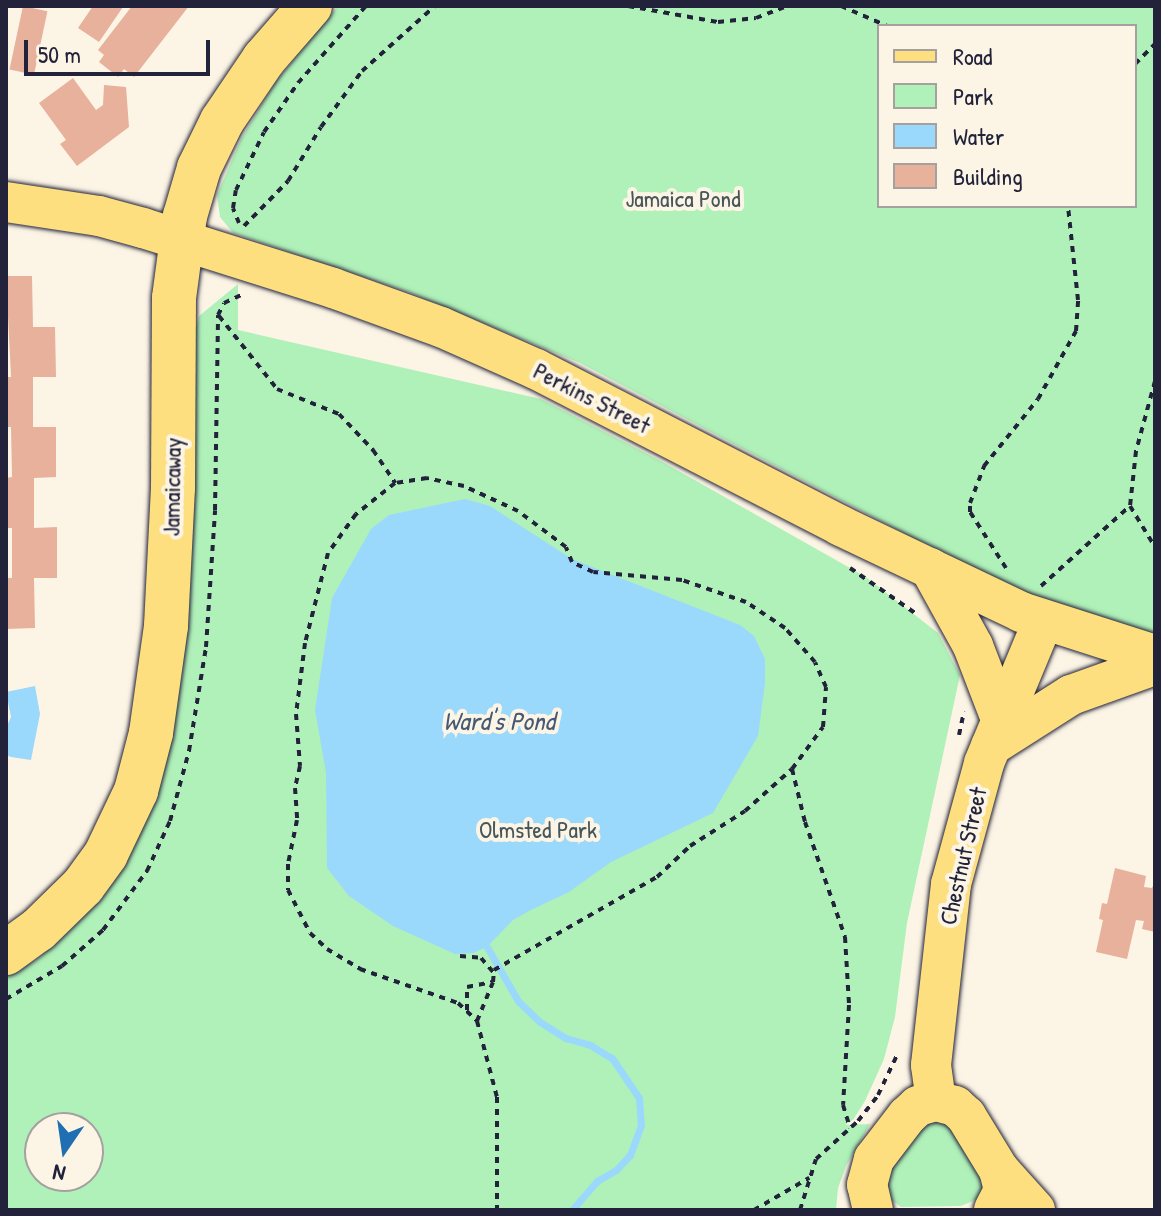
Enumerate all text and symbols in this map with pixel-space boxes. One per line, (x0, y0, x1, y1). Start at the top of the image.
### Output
scale bar (28, 24, 214, 74)
legend (877, 24, 1137, 208)
text: 50 m (38, 38, 81, 70)
text: Road (953, 40, 992, 72)
text: Park (953, 80, 993, 112)
text: Water (953, 120, 1004, 152)
text: Building (953, 160, 1023, 192)
park label: Jamaica Pond (625, 185, 741, 213)
street label: Perkins Street (529, 356, 655, 440)
street label: Jamaicaway (157, 437, 187, 537)
water label: Ward's Pond (443, 705, 555, 737)
street label: Chestnut Street (933, 784, 993, 928)
park label: Olmsted Park (479, 816, 597, 844)
north arrow (24, 1112, 104, 1192)
text: N (50, 1158, 68, 1189)

